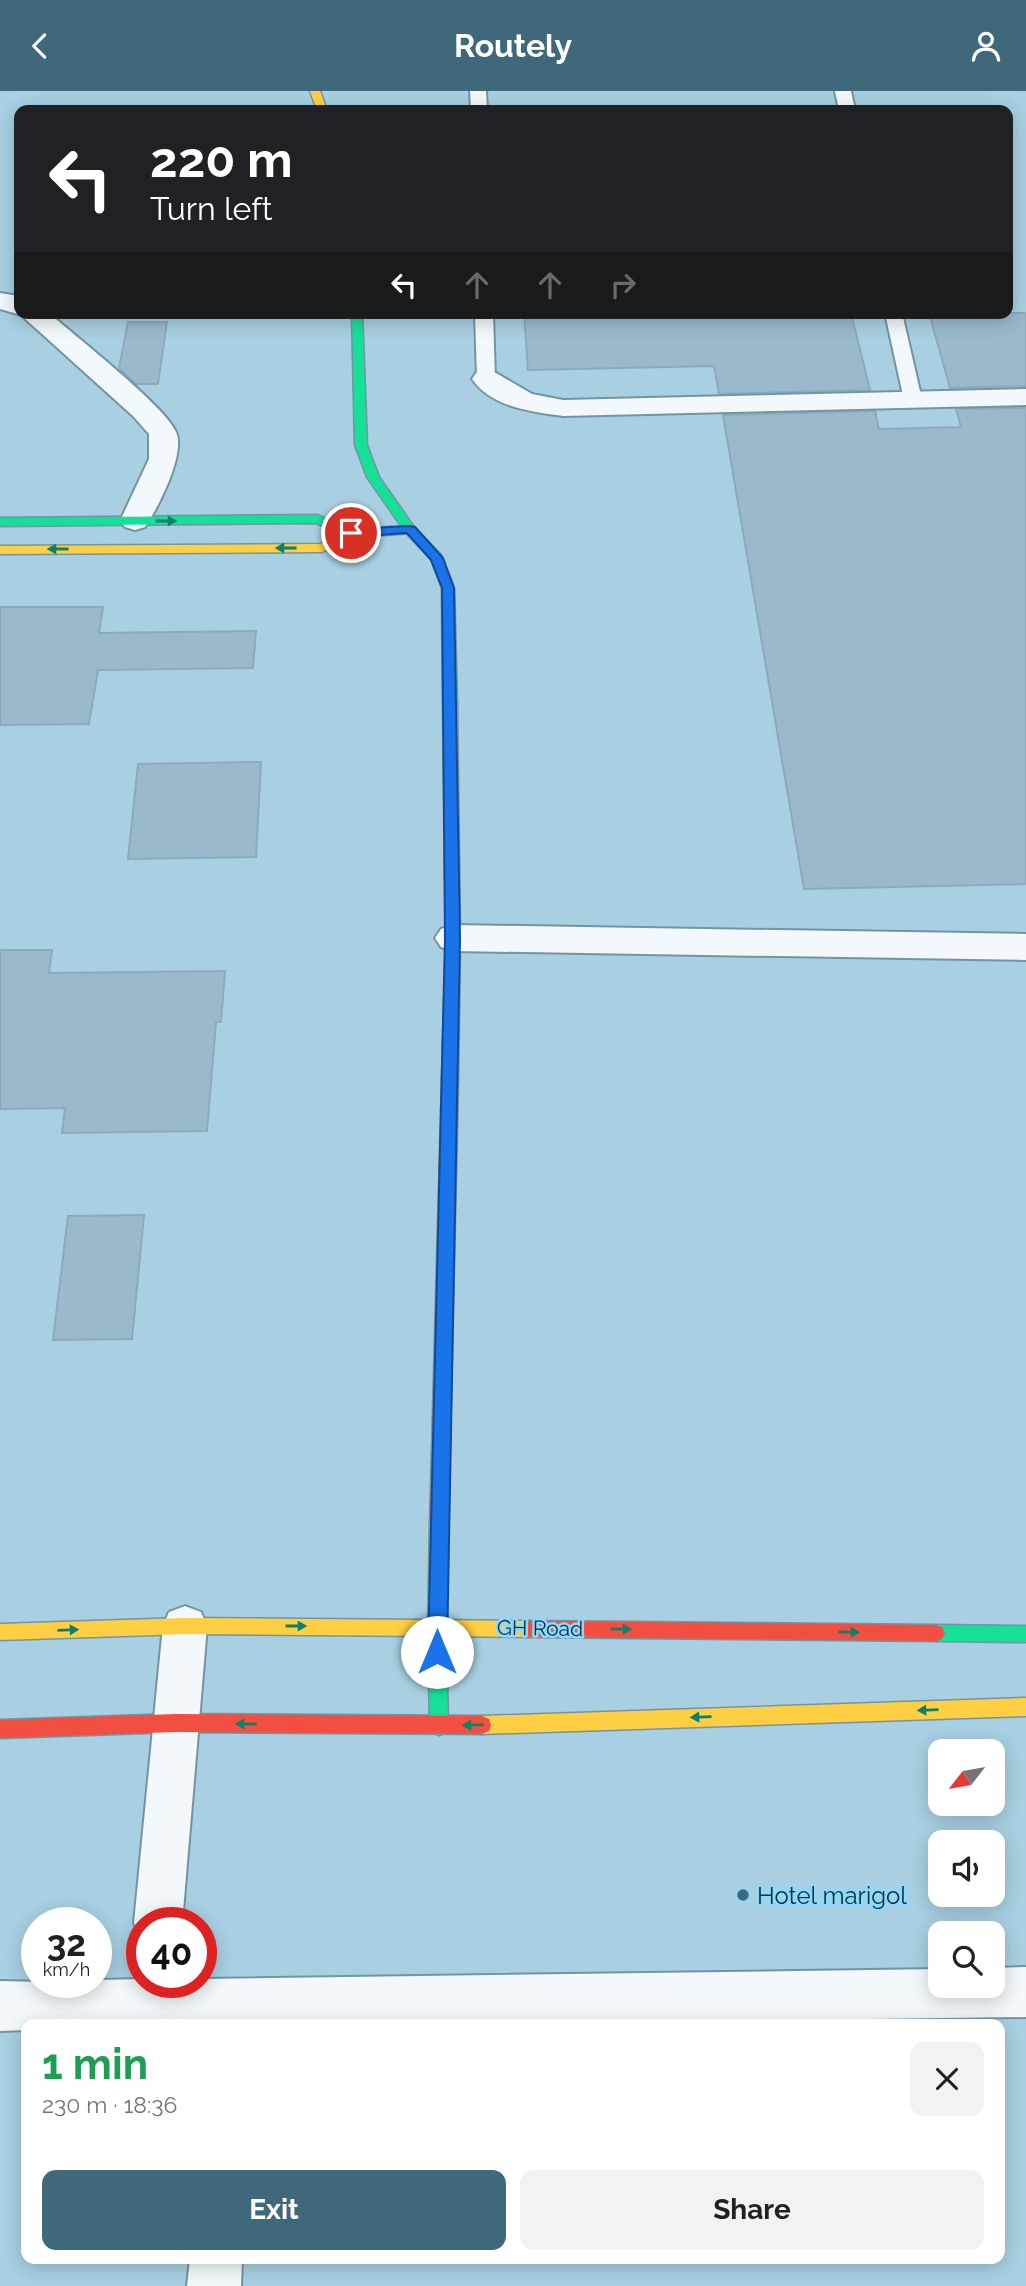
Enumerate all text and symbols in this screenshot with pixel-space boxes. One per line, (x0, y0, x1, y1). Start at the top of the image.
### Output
icon: back (21, 27, 59, 65)
text: Routely (454, 27, 572, 64)
icon: person (967, 27, 1005, 65)
text: 220 m (150, 131, 293, 188)
icon: left (35, 133, 126, 224)
text: Turn left (150, 190, 272, 227)
icon: left (385, 266, 423, 304)
icon: ahead (458, 266, 496, 304)
icon: ahead (531, 266, 569, 304)
icon: right (604, 266, 642, 304)
pin (321, 503, 381, 563)
icon: arrive (332, 514, 370, 552)
one-way arrow (155, 515, 177, 527)
one-way arrow (275, 542, 297, 554)
one-way arrow (47, 543, 69, 555)
position arrow (400, 1615, 474, 1689)
street label: GH Road (497, 1615, 583, 1641)
one-way arrow (285, 1620, 307, 1632)
one-way arrow (610, 1623, 632, 1635)
one-way arrow (57, 1624, 79, 1635)
one-way arrow (838, 1626, 860, 1638)
one-way arrow (917, 1704, 939, 1715)
one-way arrow (690, 1712, 712, 1723)
one-way arrow (235, 1718, 257, 1729)
one-way arrow (462, 1719, 484, 1730)
north arrow (928, 1739, 1004, 1817)
map controls (928, 1739, 1005, 1998)
button: sound (928, 1830, 1005, 1907)
place label: Hotel marigol (757, 1881, 907, 1910)
marker: Hotel marigol (735, 1887, 751, 1903)
speed limit sign: 40 (126, 1907, 217, 1998)
button: search (928, 1921, 1005, 1998)
text: 32 (47, 1923, 86, 1964)
text: km/h (43, 1959, 90, 1980)
text: 1 min (42, 2040, 148, 2089)
button: close (910, 2042, 984, 2116)
text: 230 m · 18:36 (42, 2091, 177, 2118)
button: Exit (42, 2170, 506, 2250)
button: Share (520, 2170, 984, 2250)

